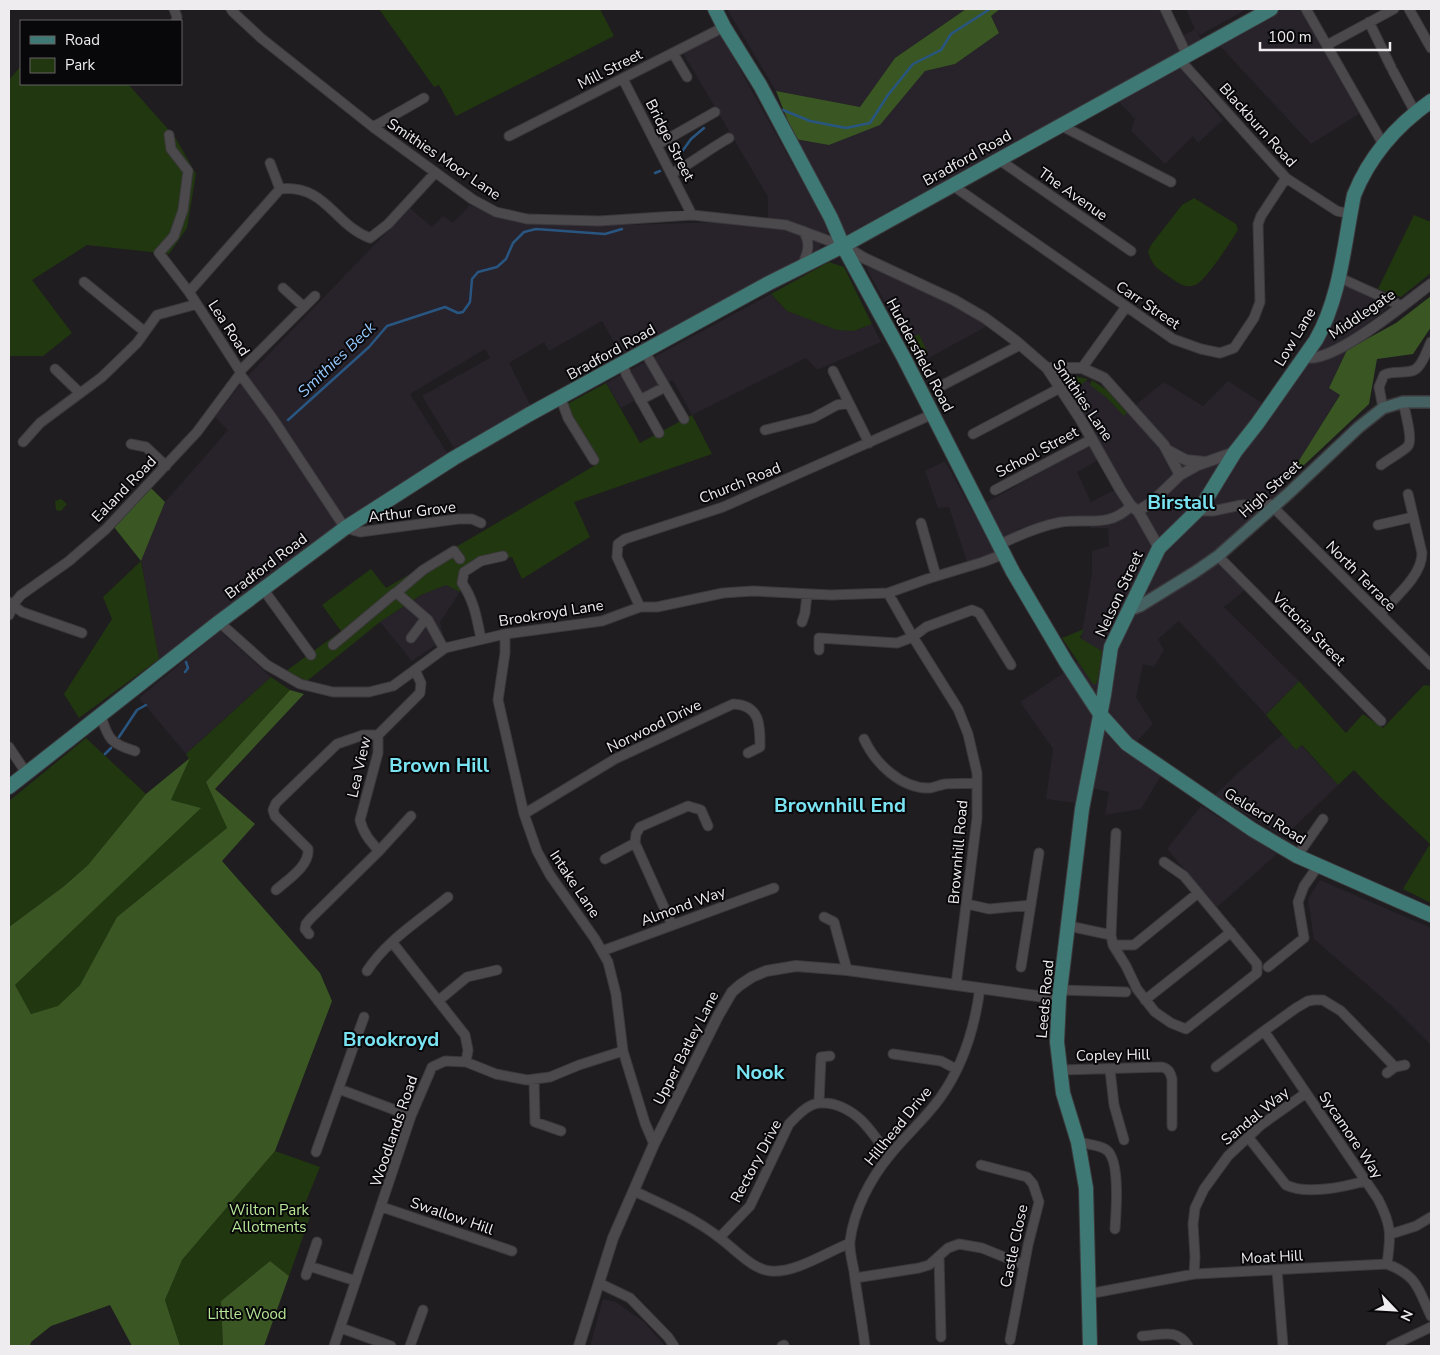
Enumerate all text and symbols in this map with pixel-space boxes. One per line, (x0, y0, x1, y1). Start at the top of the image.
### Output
legend (20, 20, 182, 85)
scale bar (1260, 20, 1390, 52)
text: 100 m (1268, 27, 1312, 47)
text: Road (65, 30, 100, 50)
street label: Mill Street (574, 44, 646, 94)
text: Park (65, 55, 95, 75)
street label: Blackburn Road (1215, 79, 1301, 171)
street label: Bridge Street (641, 96, 700, 185)
street label: Smithies Moor Lane (383, 113, 505, 205)
street label: Bradford Road (919, 125, 1015, 191)
street label: The Avenue (1034, 163, 1112, 225)
street label: Carr Street (1112, 276, 1185, 334)
street label: Middlegate (1325, 284, 1399, 344)
street label: Huddersfield Road (882, 295, 958, 415)
street label: Lea Road (204, 296, 254, 360)
street label: Low Lane (1270, 304, 1320, 370)
water label: Smithies Beck (293, 316, 381, 403)
street label: Bradford Road (563, 319, 659, 385)
street label: Smithies Lane (1048, 355, 1118, 445)
street label: School Street (992, 422, 1082, 482)
street label: Ealand Road (87, 451, 161, 527)
street label: High Street (1235, 455, 1306, 522)
street label: Church Road (696, 458, 784, 508)
district label: Birstall (1147, 489, 1215, 516)
street label: Arthur Grove (367, 497, 457, 527)
street label: Bradford Road (221, 529, 311, 603)
street label: North Terrace (1321, 536, 1401, 616)
street label: Nelson Street (1090, 547, 1148, 640)
street label: Victoria Street (1267, 587, 1350, 670)
street label: Brookroyd Lane (497, 595, 605, 631)
street label: Norwood Drive (603, 695, 705, 757)
street label: Lea View (342, 734, 376, 800)
district label: Brown Hill (389, 752, 490, 779)
street label: Gelderd Road (1220, 783, 1310, 849)
district label: Brownhill End (774, 792, 906, 819)
street label: Brownhill Road (943, 799, 973, 905)
street label: Intake Lane (545, 846, 605, 922)
street label: Almond Way (638, 881, 728, 931)
street label: Leeds Road (1032, 959, 1058, 1039)
street label: Upper Batley Lane (649, 988, 723, 1108)
district label: Brookroyd (343, 1026, 439, 1053)
street label: Copley Hill (1076, 1044, 1151, 1066)
district label: Nook (736, 1059, 786, 1086)
street label: Woodlands Road (366, 1073, 422, 1189)
street label: Hillhead Drive (860, 1082, 936, 1170)
street label: Sandal Way (1217, 1082, 1293, 1150)
street label: Sycamore Way (1314, 1088, 1388, 1183)
street label: Rectory Drive (726, 1116, 786, 1206)
street label: Swallow Hill (408, 1192, 497, 1240)
park label: Wilton Park Allotments (229, 1200, 310, 1237)
street label: Castle Close (995, 1203, 1033, 1289)
street label: Moat Hill (1241, 1245, 1304, 1269)
north arrow (1370, 1285, 1420, 1335)
park label: Little Wood (207, 1304, 287, 1324)
text: N (1396, 1307, 1417, 1324)

